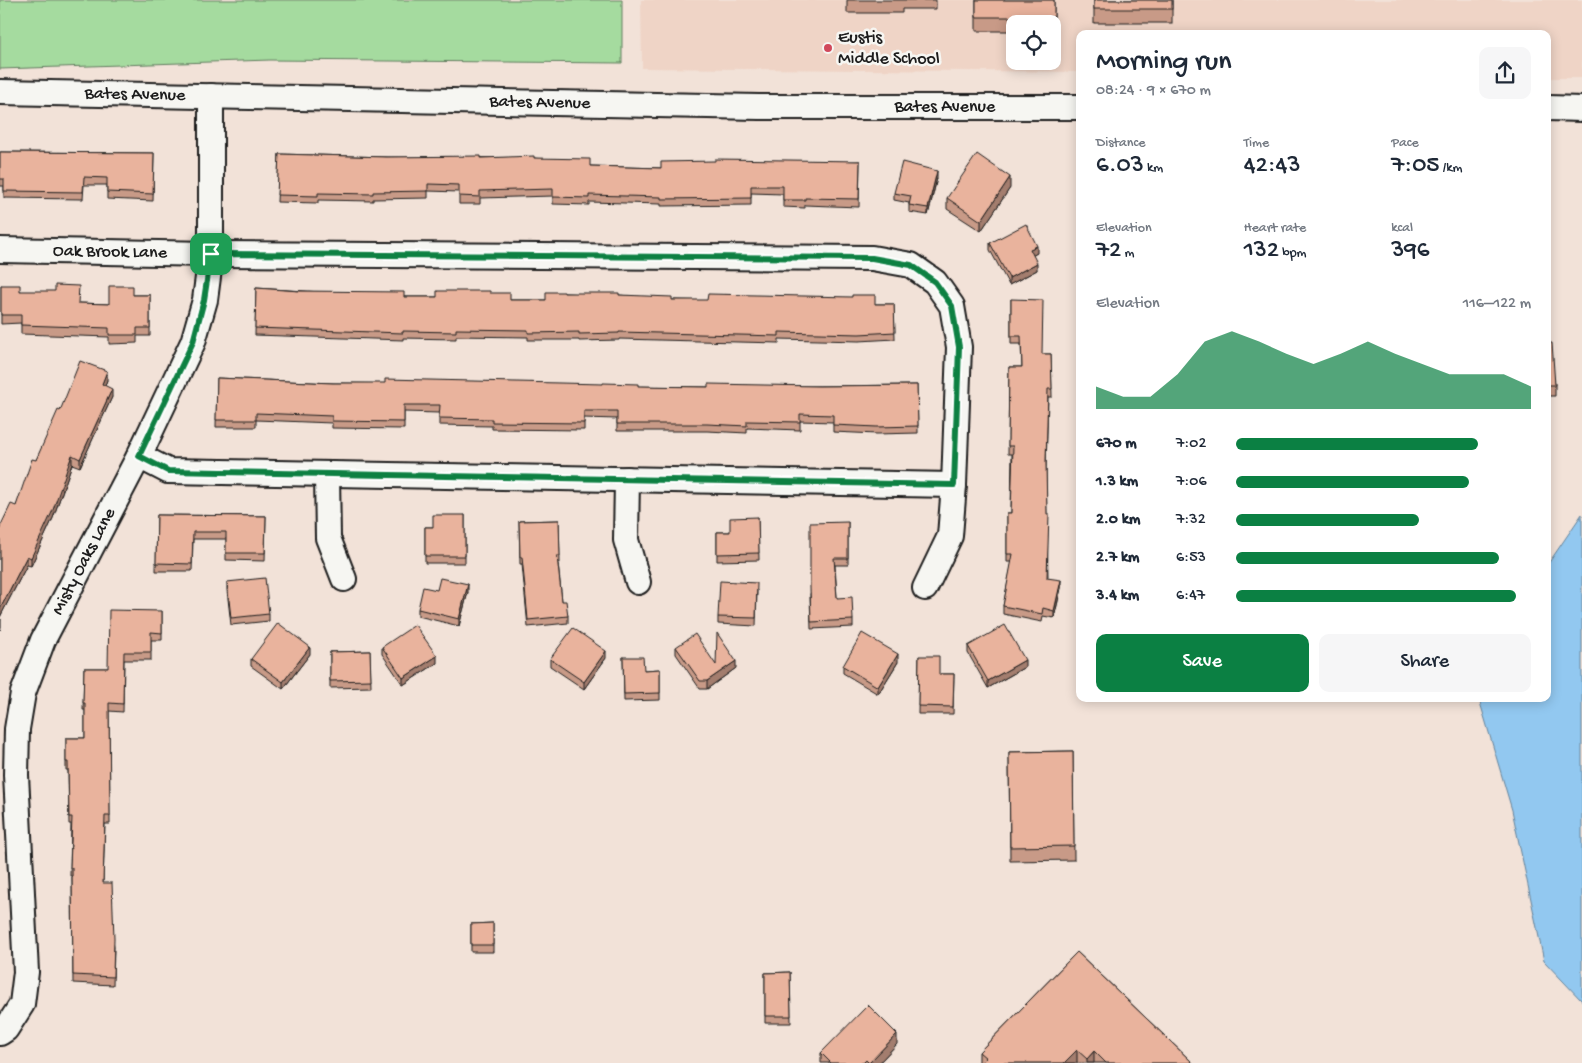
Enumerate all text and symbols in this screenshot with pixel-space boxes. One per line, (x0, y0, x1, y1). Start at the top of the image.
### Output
map controls (1006, 15, 1061, 70)
button: locate (1006, 15, 1061, 70)
place label: Eustis Middle School (838, 28, 940, 70)
marker: Eustis Middle School (822, 42, 834, 54)
text: Morning run (1096, 46, 1231, 79)
button: share (1479, 47, 1531, 99)
text: 08:24 · 9 × 670 m (1096, 82, 1211, 101)
street label: Bates Avenue (83, 83, 186, 106)
street label: Bates Avenue (488, 91, 591, 114)
street label: Bates Avenue (893, 97, 996, 118)
text: Distance (1096, 135, 1145, 152)
text: Time (1244, 135, 1269, 152)
text: Pace (1391, 135, 1419, 152)
text: 6.03 (1096, 152, 1144, 181)
text: 42:43 (1244, 152, 1300, 181)
text: 7:05 (1391, 152, 1440, 181)
text: km (1144, 160, 1163, 177)
text: /km (1440, 160, 1462, 177)
text: Elevation (1096, 220, 1152, 237)
text: Heart rate (1244, 220, 1306, 237)
text: kcal (1391, 220, 1413, 237)
pin (190, 233, 232, 275)
text: 72 (1096, 237, 1121, 266)
text: 132 (1244, 237, 1279, 266)
text: 396 (1391, 237, 1430, 266)
icon: arrive (197, 240, 225, 268)
street label: Oak Brook Lane (53, 241, 168, 264)
text: m (1121, 245, 1135, 262)
text: bpm (1279, 245, 1307, 262)
text: Elevation (1096, 295, 1160, 314)
text: 116–122 m (1463, 295, 1531, 314)
text: 670 m (1096, 435, 1137, 454)
text: 7:02 (1176, 435, 1206, 454)
text: 1.3 km (1096, 473, 1138, 492)
text: 7:06 (1176, 473, 1207, 492)
street label: Misty Oaks Lane (47, 504, 121, 619)
text: 2.0 km (1096, 511, 1140, 530)
text: 7:32 (1176, 511, 1206, 530)
text: 2.7 km (1096, 549, 1139, 568)
text: 6:53 (1176, 549, 1206, 568)
text: 3.4 km (1096, 587, 1139, 606)
text: 6:47 (1176, 587, 1205, 606)
button: Save (1096, 634, 1309, 692)
button: Share (1319, 634, 1531, 692)

